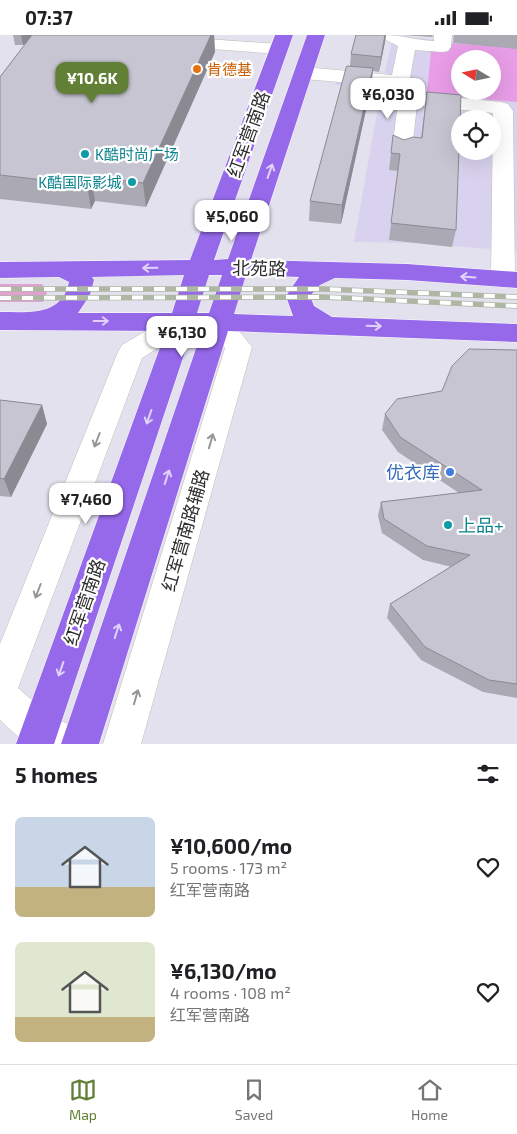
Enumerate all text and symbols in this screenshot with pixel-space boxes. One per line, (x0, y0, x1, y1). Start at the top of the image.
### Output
text: 07:37 (25, 6, 73, 29)
north arrow (451, 50, 501, 100)
map controls (451, 50, 501, 160)
place label: 肯德基 (207, 60, 252, 78)
pin: ¥10.6K (51, 62, 133, 104)
marker: 肯德基 (191, 63, 203, 75)
text: ¥10.6K (66, 68, 118, 87)
pin: ¥6,030 (347, 77, 429, 120)
text: ¥6,030 (361, 84, 415, 103)
street label: 红军营南路 (222, 88, 274, 180)
button: locate (451, 110, 501, 160)
place label: K酷时尚广场 (95, 145, 179, 163)
marker: K酷时尚广场 (79, 148, 91, 160)
one-way arrow (265, 163, 275, 179)
place label: K酷国际影城 (38, 173, 122, 191)
marker: K酷国际影城 (126, 176, 138, 188)
pin: ¥5,060 (191, 199, 273, 242)
text: ¥5,060 (206, 206, 258, 225)
street label: 北苑路 (232, 257, 286, 279)
one-way arrow (142, 263, 158, 273)
one-way arrow (461, 272, 477, 281)
pin: ¥6,130 (141, 315, 223, 358)
one-way arrow (92, 316, 109, 326)
text: ¥6,130 (157, 322, 207, 341)
one-way arrow (366, 322, 382, 331)
one-way arrow (143, 408, 153, 424)
one-way arrow (92, 432, 101, 447)
one-way arrow (207, 433, 217, 449)
place label: 优衣库 (386, 461, 440, 483)
street label: 红军营南路辅路 (157, 466, 213, 594)
marker: 优衣库 (444, 466, 456, 478)
one-way arrow (163, 469, 172, 485)
pin: ¥7,460 (45, 483, 127, 525)
text: ¥7,460 (60, 489, 112, 508)
place label: 上品+ (458, 514, 504, 536)
marker: 上品+ (442, 519, 454, 531)
street label: 红军营南路 (59, 556, 109, 648)
one-way arrow (33, 583, 42, 598)
one-way arrow (113, 624, 122, 639)
one-way arrow (56, 661, 65, 677)
one-way arrow (131, 690, 141, 706)
icon: filters (474, 760, 502, 788)
text: 5 homes (15, 762, 98, 787)
text: ¥10,600/mo (170, 833, 292, 858)
icon: home (55, 837, 115, 897)
icon: heart (474, 853, 502, 881)
text: 5 rooms · 173 m² (170, 858, 287, 877)
text: 红军营南路 (170, 880, 250, 899)
text: ¥6,130/mo (170, 958, 277, 983)
icon: home (55, 962, 115, 1022)
icon: heart (474, 978, 502, 1006)
text: 4 rooms · 108 m² (170, 983, 291, 1002)
text: 红军营南路 (170, 1005, 250, 1024)
tab: Map (69, 1076, 97, 1123)
tab: Saved (235, 1076, 273, 1123)
tab: Home (411, 1076, 448, 1123)

